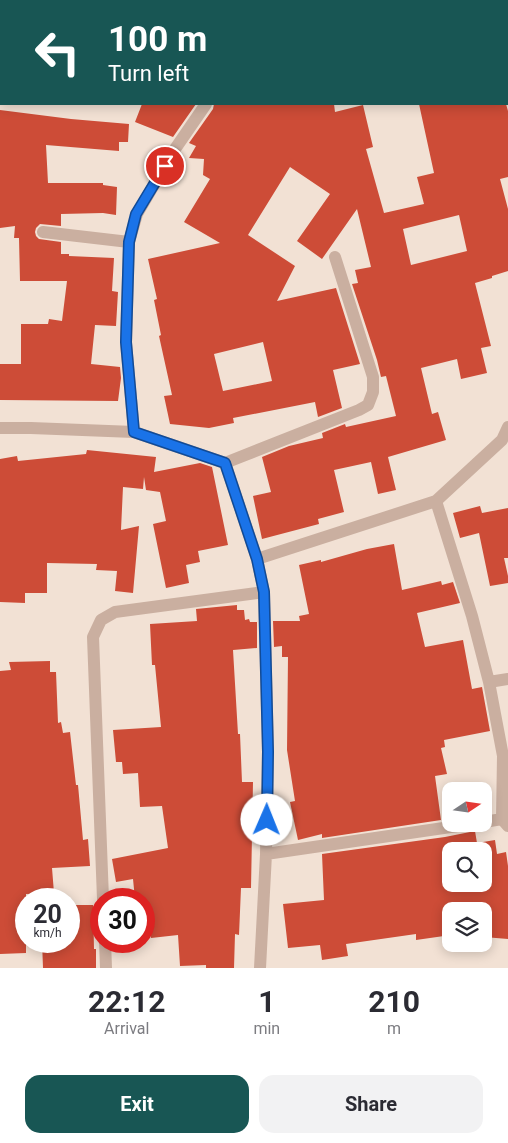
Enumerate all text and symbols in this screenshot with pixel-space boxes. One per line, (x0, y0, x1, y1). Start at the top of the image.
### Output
text: 100 m (108, 19, 207, 60)
icon: left (25, 20, 90, 85)
text: Turn left (108, 61, 189, 86)
pin (144, 145, 186, 187)
icon: arrive (151, 152, 179, 180)
north arrow (442, 782, 492, 832)
map controls (442, 782, 492, 952)
position arrow (240, 793, 292, 845)
button: search (442, 842, 492, 892)
speed limit sign: 30 (90, 888, 155, 953)
text: 20 (33, 900, 62, 929)
button: layers (442, 902, 492, 952)
text: km/h (33, 926, 62, 940)
text: 22:12 (88, 984, 165, 1019)
text: 1 (258, 984, 275, 1019)
text: 210 (368, 984, 420, 1019)
text: Arrival (104, 1019, 149, 1038)
text: min (253, 1019, 280, 1038)
text: m (387, 1019, 401, 1038)
button: Exit (25, 1075, 249, 1133)
button: Share (259, 1075, 483, 1133)

